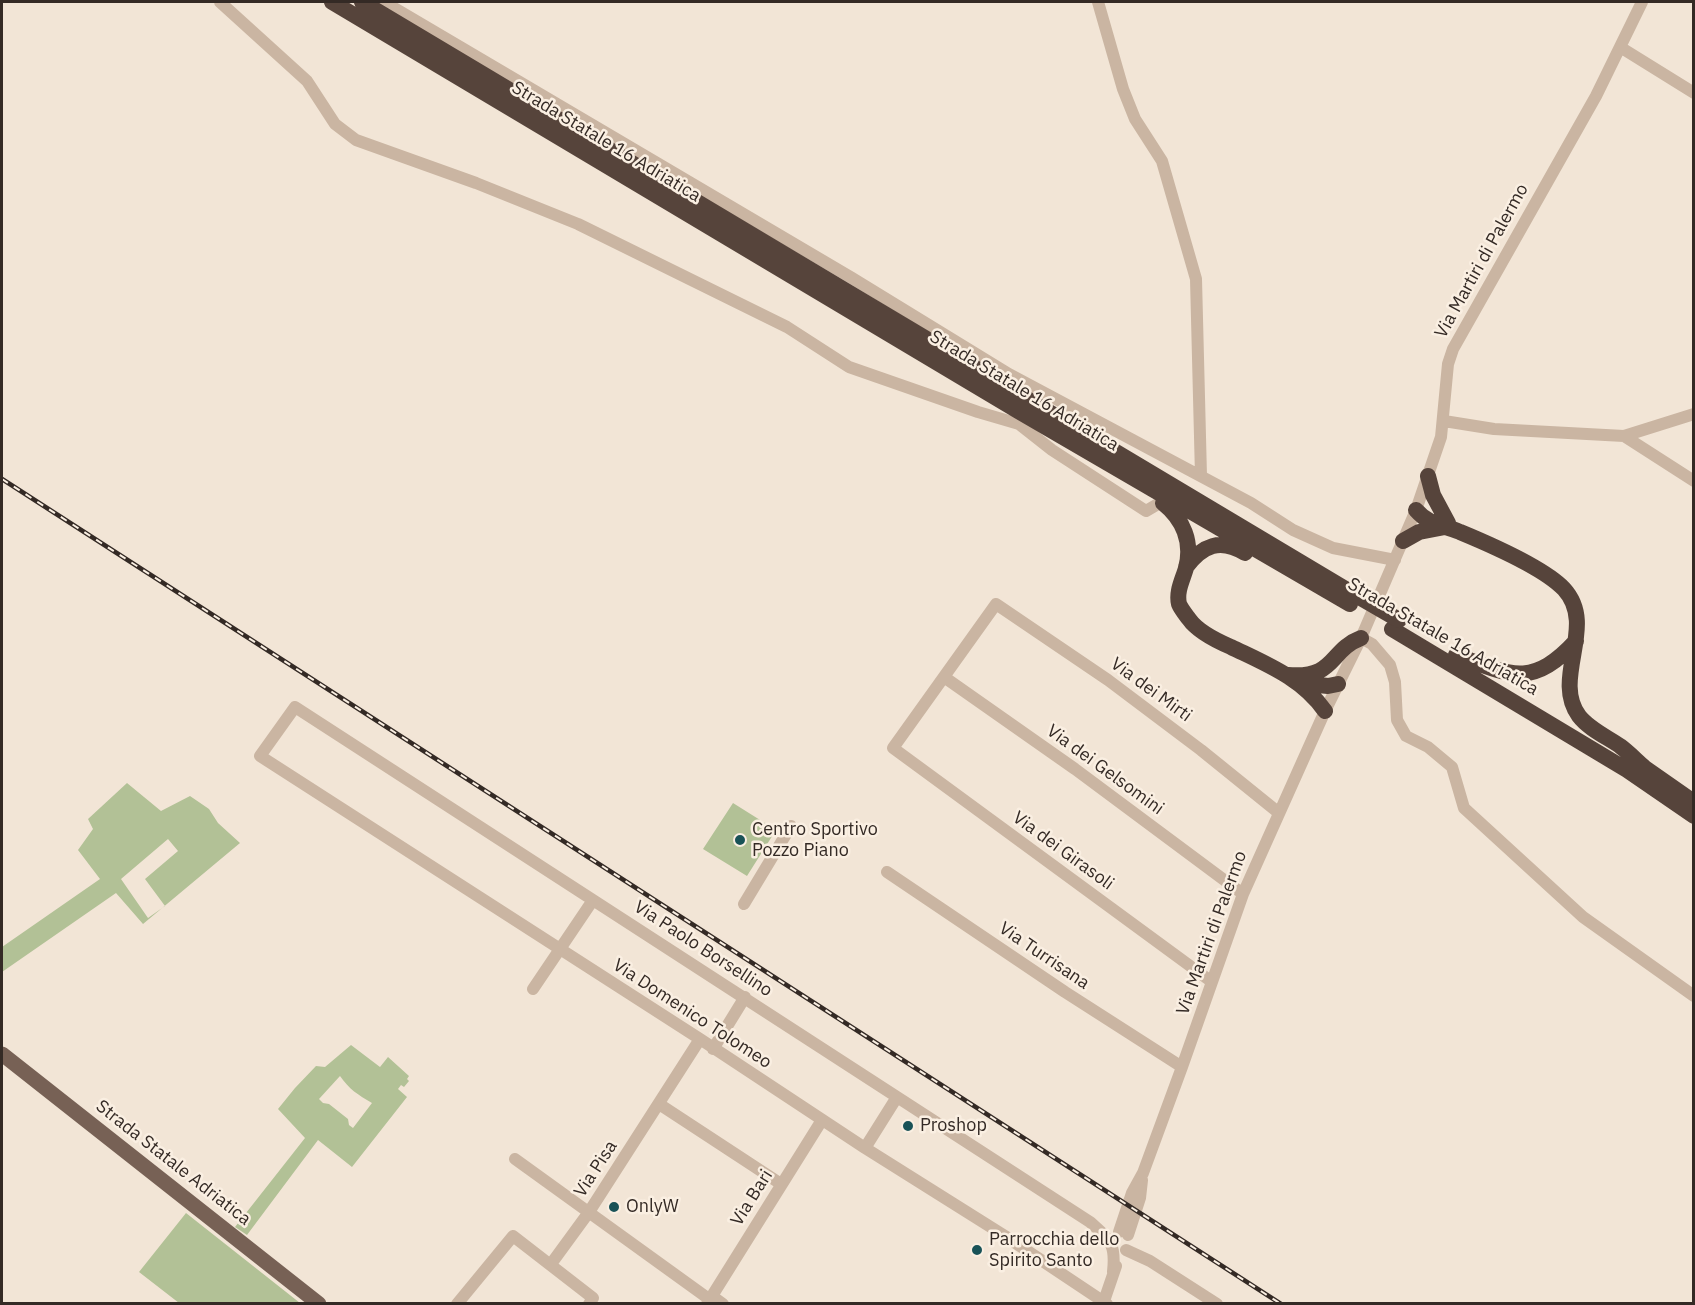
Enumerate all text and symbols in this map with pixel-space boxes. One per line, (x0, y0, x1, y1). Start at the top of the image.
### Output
street label: Strada Statale 16 Adriatica (508, 77, 704, 207)
street label: Via Martiri di Palermo (1431, 180, 1533, 342)
street label: Strada Statale 16 Adriatica (926, 326, 1122, 456)
street label: Strada Statale 16 Adriatica (1344, 573, 1542, 701)
street label: Via dei Mirti (1106, 653, 1196, 727)
street label: Via dei Gelsomini (1042, 720, 1168, 820)
street label: Via dei Girasoli (1008, 807, 1118, 895)
place label: Centro Sportivo Pozzo Piano (752, 819, 878, 862)
marker: Centro Sportivo Pozzo Piano (733, 833, 747, 847)
street label: Via Martiri di Palermo (1172, 848, 1252, 1018)
street label: Via Paolo Borsellino (630, 896, 776, 1002)
street label: Via Turrisana (994, 918, 1094, 994)
street label: Via Domenico Tolomeo (609, 955, 775, 1073)
street label: Strada Statale Adriatica (91, 1096, 255, 1230)
place label: Proshop (920, 1115, 987, 1137)
marker: Proshop (901, 1119, 915, 1133)
street label: Via Pisa (570, 1137, 622, 1201)
street label: Via Bari (726, 1166, 778, 1230)
place label: OnlyW (626, 1196, 679, 1218)
marker: OnlyW (607, 1200, 621, 1214)
place label: Parrocchia dello Spirito Santo (989, 1229, 1119, 1272)
marker: Parrocchia dello Spirito Santo (970, 1243, 984, 1257)

